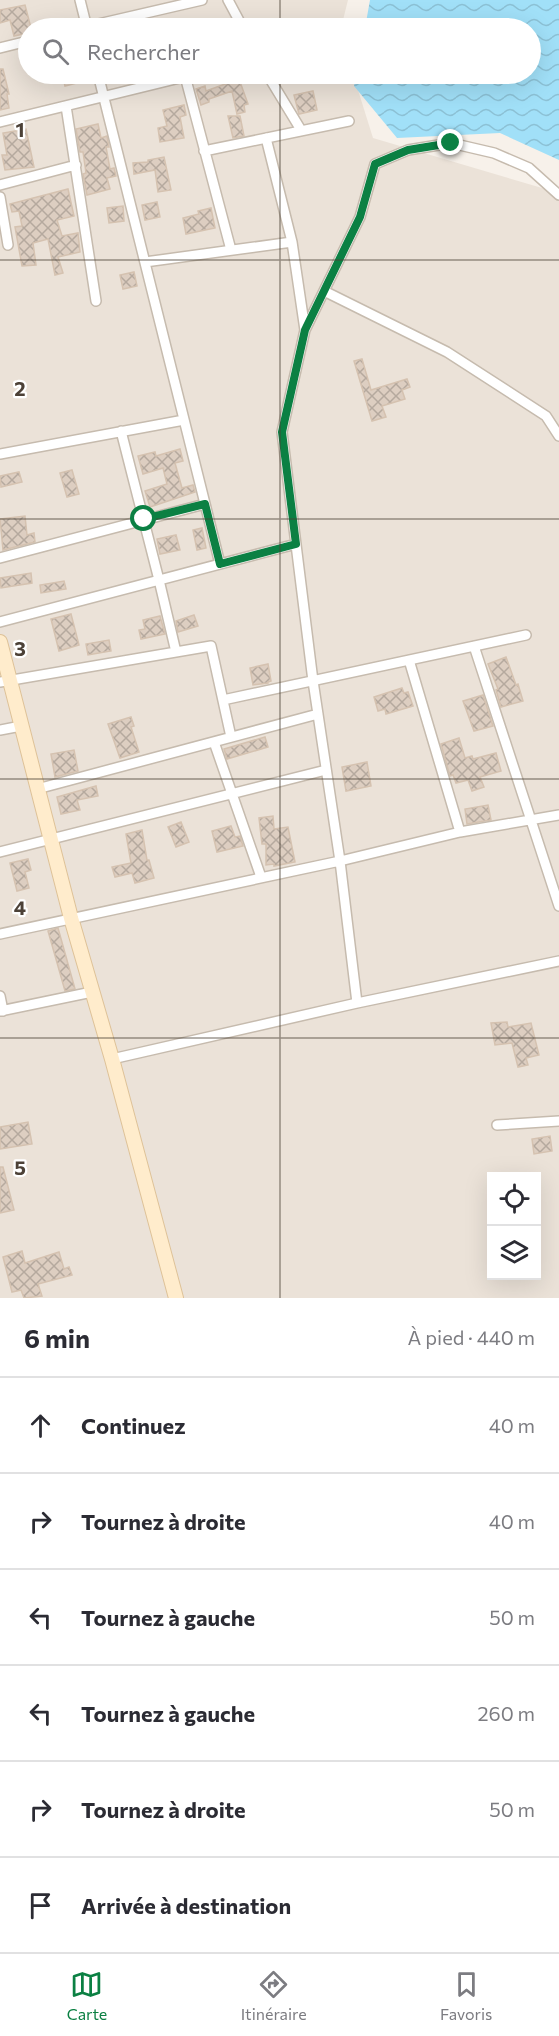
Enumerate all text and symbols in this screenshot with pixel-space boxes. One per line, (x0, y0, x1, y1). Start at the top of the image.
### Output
search box (18, 18, 541, 84)
icon: search (39, 35, 72, 68)
text: Rechercher (87, 38, 200, 65)
text: 1 (15, 117, 25, 141)
route end (437, 129, 463, 155)
text: 2 (14, 376, 26, 400)
route start (130, 505, 156, 531)
text: 3 (14, 636, 26, 660)
text: 4 (14, 895, 26, 919)
text: 5 (14, 1155, 26, 1179)
map controls (487, 1172, 541, 1280)
button: locate (487, 1172, 541, 1226)
button: layers (487, 1226, 541, 1280)
text: 6 min (24, 1322, 90, 1353)
text: À pied · 440 m (408, 1325, 535, 1349)
icon: ahead (24, 1409, 57, 1442)
text: Continuez (81, 1412, 186, 1439)
text: 40 m (489, 1413, 535, 1437)
icon: right (24, 1505, 57, 1538)
text: Tournez à droite (81, 1508, 246, 1535)
text: 40 m (489, 1509, 535, 1533)
icon: left (24, 1601, 57, 1634)
text: Tournez à gauche (81, 1604, 255, 1631)
text: 50 m (489, 1605, 535, 1629)
icon: left (24, 1697, 57, 1730)
text: Tournez à gauche (81, 1700, 255, 1727)
text: 260 m (477, 1701, 535, 1725)
icon: right (24, 1793, 57, 1826)
text: Tournez à droite (81, 1796, 246, 1823)
text: 50 m (489, 1797, 535, 1821)
icon: arrive (24, 1889, 57, 1922)
text: Arrivée à destination (81, 1892, 291, 1919)
tab: Carte (67, 1968, 107, 2023)
tab: Itinéraire (241, 1968, 307, 2023)
tab: Favoris (440, 1968, 492, 2023)

